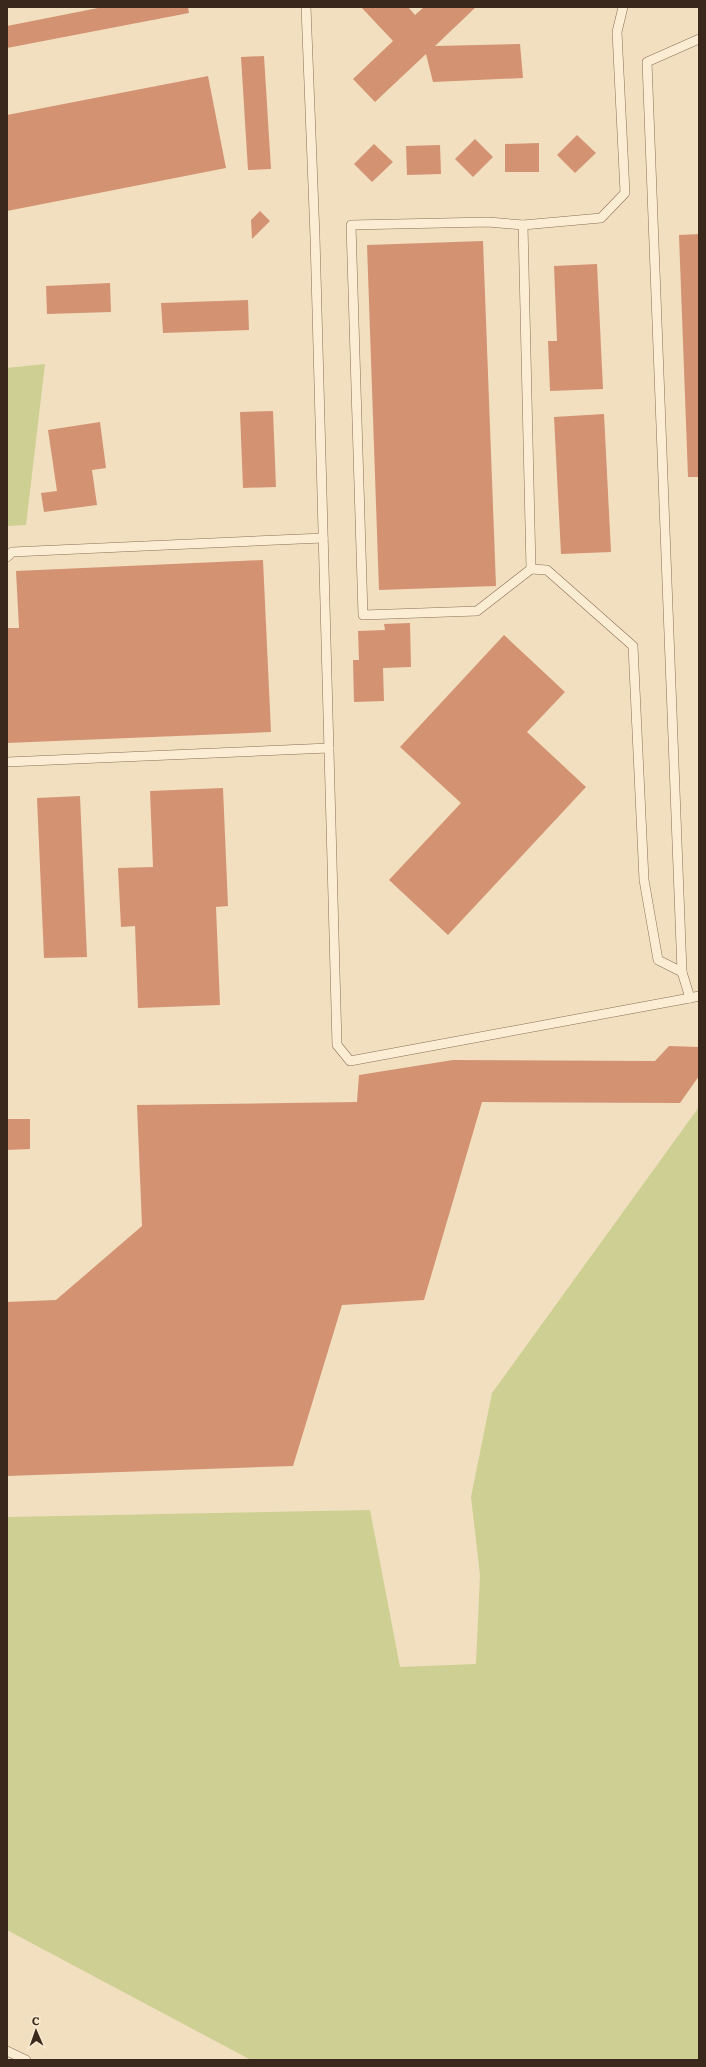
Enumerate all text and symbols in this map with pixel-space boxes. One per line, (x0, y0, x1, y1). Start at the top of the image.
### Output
north arrow (16, 2011, 56, 2051)
text: С (31, 2012, 40, 2028)

